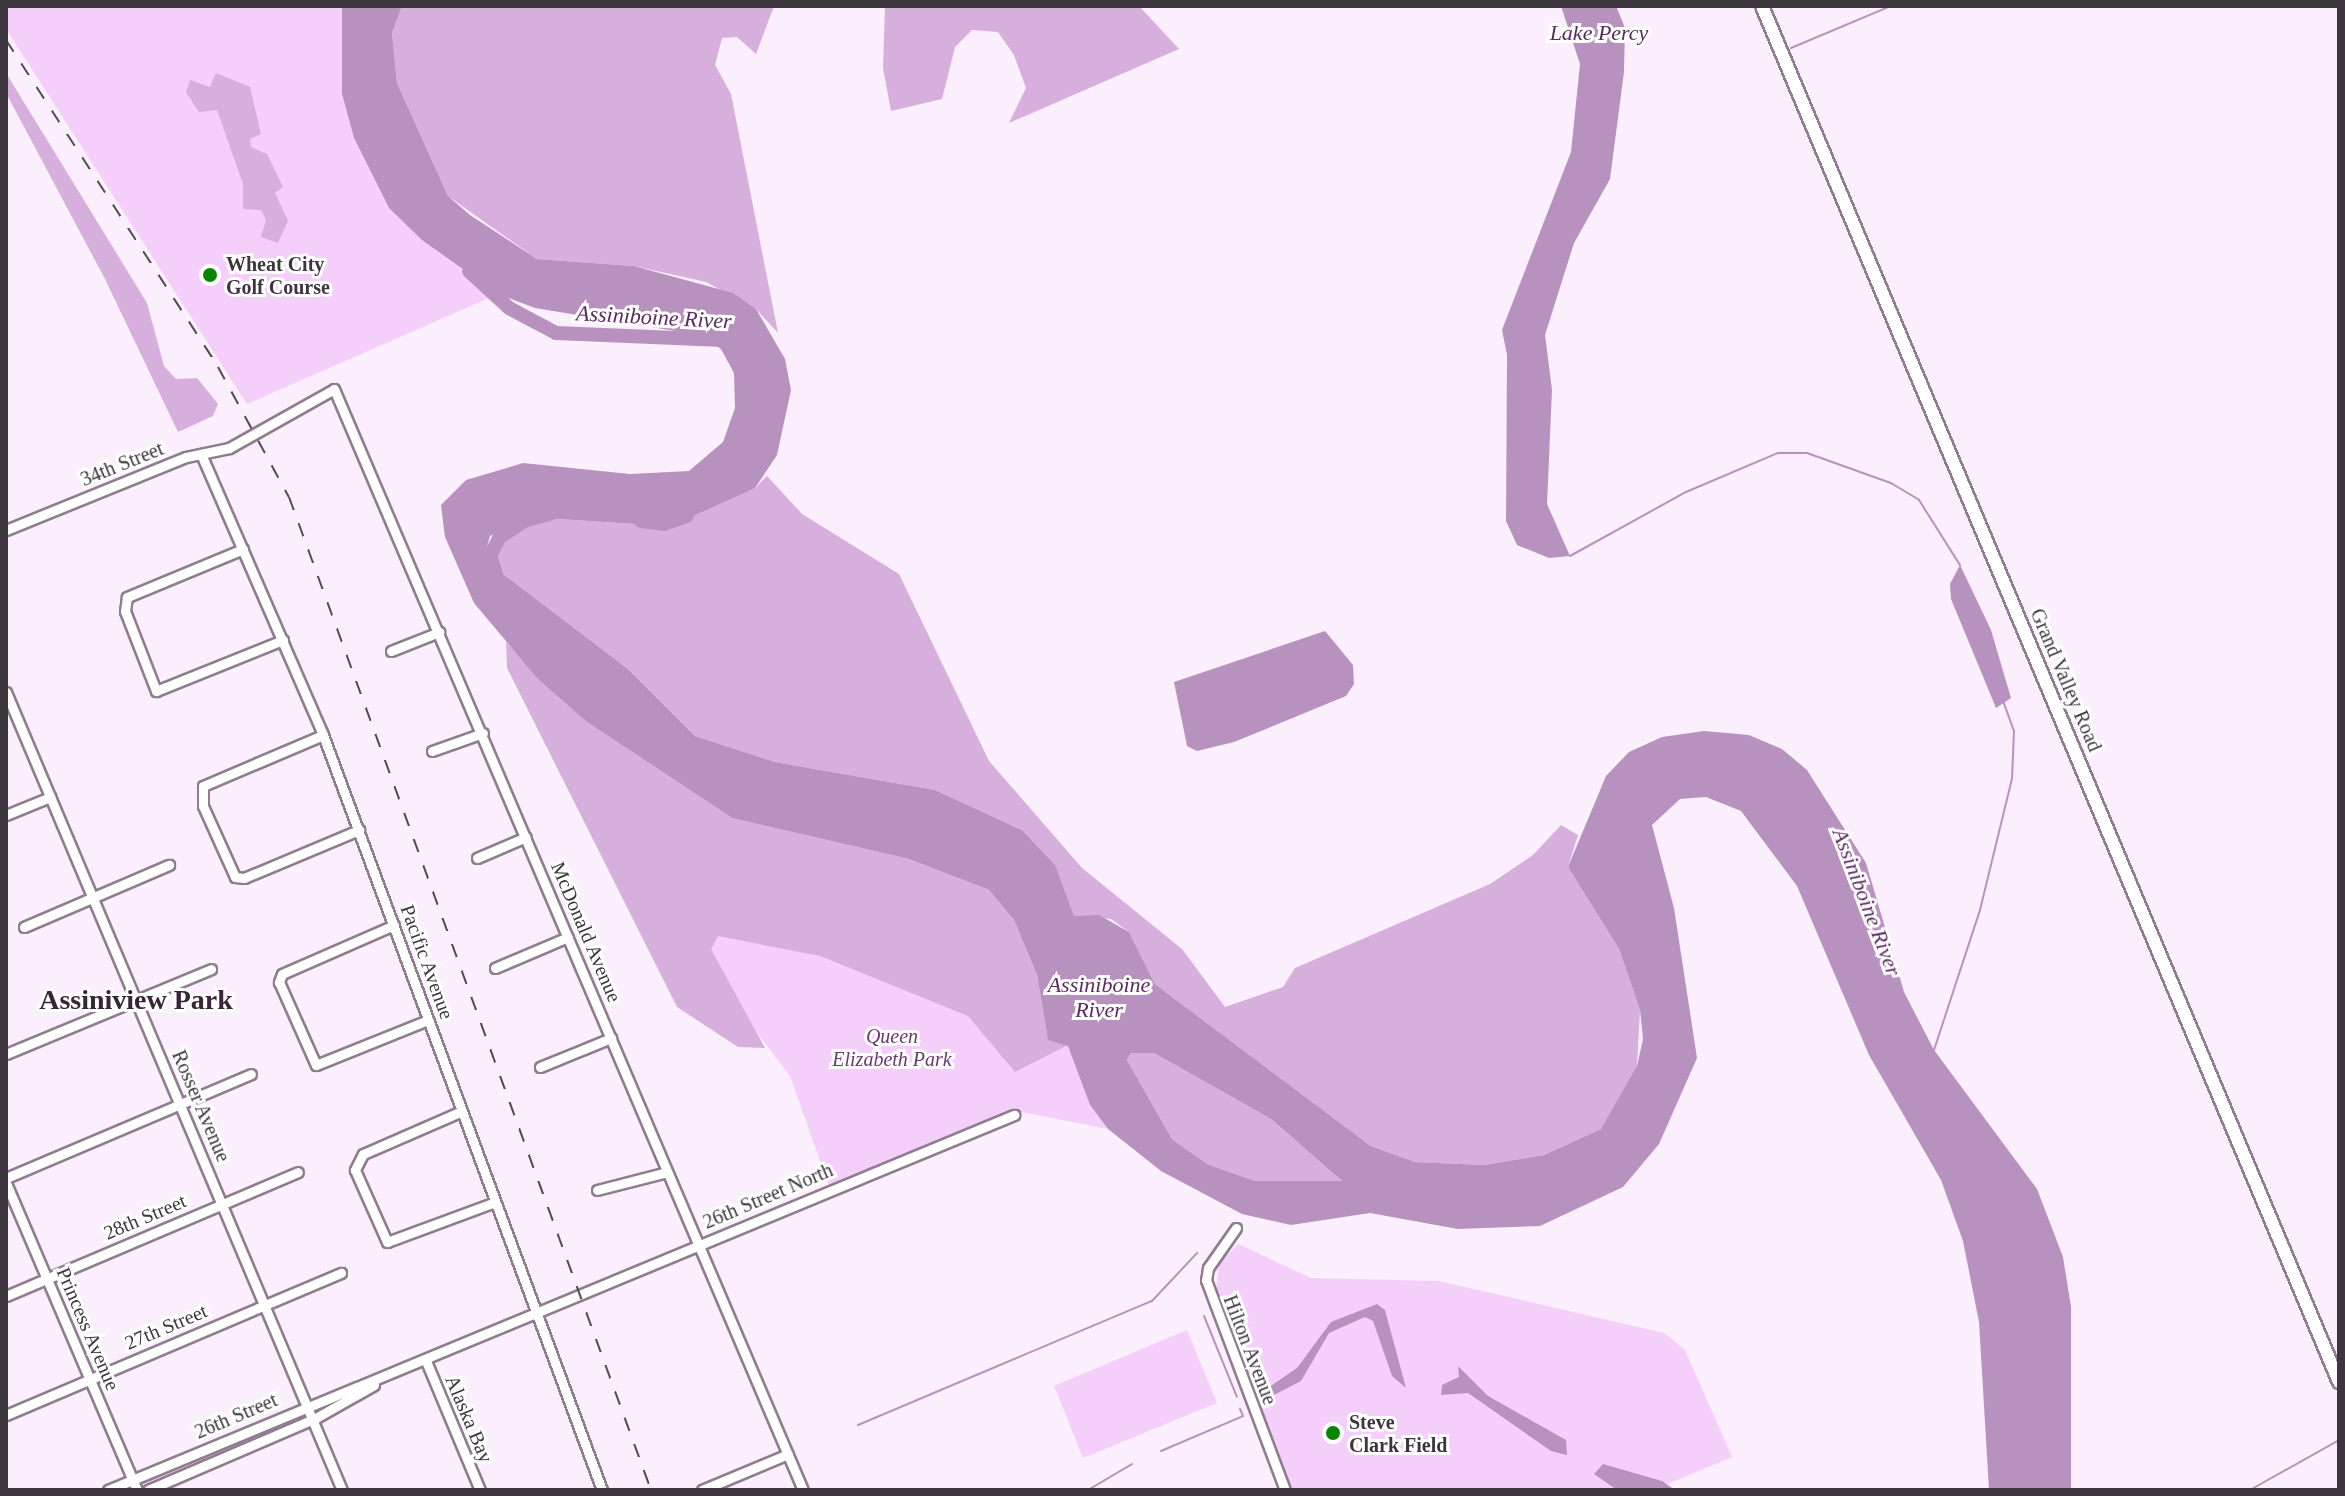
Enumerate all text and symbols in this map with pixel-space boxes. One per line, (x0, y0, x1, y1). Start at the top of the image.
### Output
water label: Lake Percy (1550, 20, 1648, 46)
place label: Wheat City Golf Course (226, 252, 330, 299)
marker: Wheat City Golf Course (201, 266, 219, 284)
water label: Assiniboine River (576, 300, 732, 334)
street label: 34th Street (77, 437, 167, 491)
street label: Grand Valley Road (2025, 605, 2107, 755)
water label: Assiniboine River (1827, 825, 1907, 979)
street label: McDonald Avenue (545, 858, 627, 1006)
street label: Pacific Avenue (395, 901, 459, 1023)
water label: Assiniboine River (1048, 971, 1150, 1022)
district label: Assiniview Park (39, 983, 233, 1017)
park label: Queen Elizabeth Park (832, 1025, 952, 1072)
street label: Rosser Avenue (166, 1046, 236, 1166)
street label: 26th Street North (699, 1158, 837, 1234)
street label: 28th Street (100, 1189, 190, 1245)
street label: Princess Avenue (51, 1263, 125, 1395)
street label: Hilton Avenue (1218, 1291, 1282, 1409)
street label: 27th Street (121, 1299, 211, 1355)
street label: Alaska Bay (440, 1372, 498, 1466)
street label: 26th Street (191, 1388, 281, 1444)
place label: Steve Clark Field (1349, 1410, 1447, 1457)
marker: Steve Clark Field (1324, 1424, 1342, 1442)

